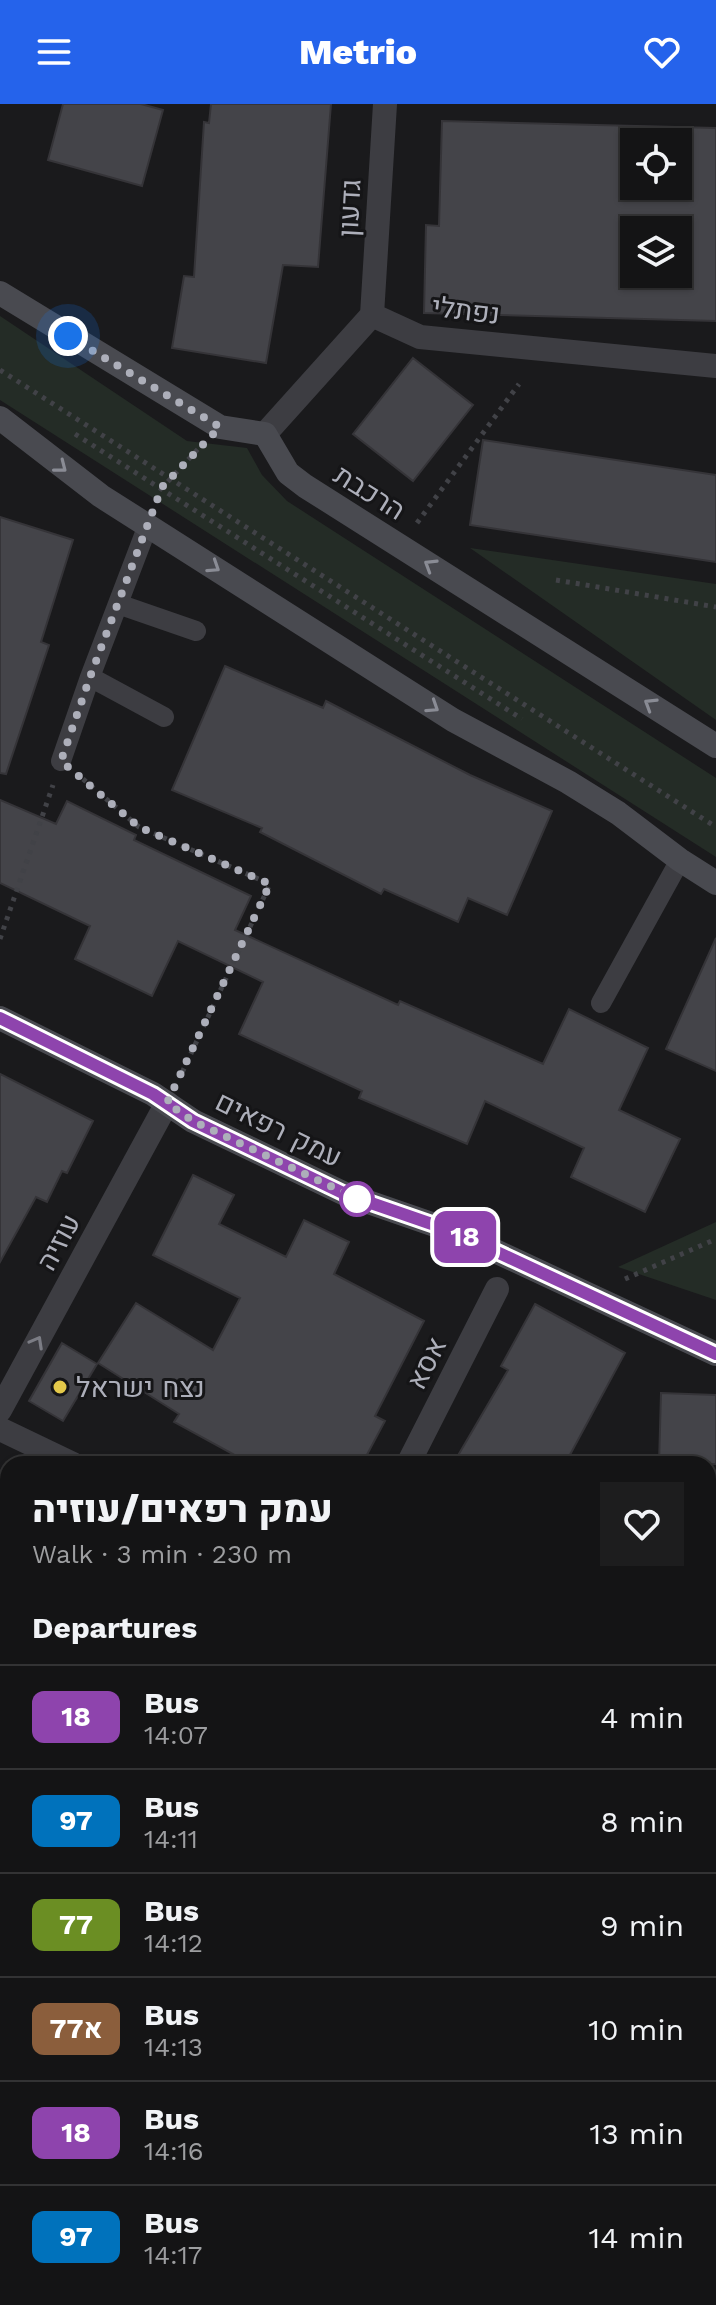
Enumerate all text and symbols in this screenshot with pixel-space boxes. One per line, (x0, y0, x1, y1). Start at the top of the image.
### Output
icon: menu (32, 30, 76, 74)
icon: heart (640, 30, 684, 74)
text: Metrio (299, 31, 417, 73)
map controls (620, 128, 692, 288)
button: locate (620, 128, 692, 200)
street label: גדעון (332, 178, 367, 238)
button: layers (620, 216, 692, 288)
street label: נפתלי (430, 290, 502, 331)
your location (48, 316, 88, 356)
one-way arrow (52, 458, 67, 472)
street label: הרכבת (328, 458, 411, 527)
one-way arrow (205, 558, 219, 573)
one-way arrow (424, 560, 439, 575)
one-way arrow (424, 698, 438, 713)
one-way arrow (644, 698, 659, 713)
street label: עמק רפאים (210, 1085, 347, 1174)
unlabelled marker (340, 1182, 374, 1216)
street label: עוזיה (30, 1208, 87, 1276)
line badge: 18 (429, 1211, 501, 1263)
text: 18 (450, 1220, 480, 1253)
street label: אסא (400, 1332, 453, 1395)
one-way arrow (28, 1336, 43, 1350)
place label: נצח ישראל (76, 1371, 205, 1404)
marker: נצח ישראל (51, 1378, 69, 1396)
button: heart (600, 1482, 684, 1566)
text: עמק רפאים/עוזיה (32, 1487, 333, 1531)
text: Walk · 3 min · 230 m (32, 1539, 292, 1569)
text: Departures (32, 1610, 197, 1645)
text: Bus (144, 1685, 199, 1720)
text: 18 (61, 1700, 91, 1733)
text: 4 min (600, 1700, 684, 1735)
text: 14:07 (144, 1720, 208, 1750)
text: Bus (144, 1789, 199, 1824)
text: 97 (59, 1804, 93, 1837)
text: 8 min (600, 1804, 684, 1839)
text: 14:11 (144, 1824, 198, 1854)
text: Bus (144, 1893, 199, 1928)
text: 77 (59, 1908, 93, 1941)
text: 9 min (600, 1908, 684, 1943)
text: 14:12 (144, 1928, 203, 1958)
text: Bus (144, 1997, 199, 2032)
text: 77א (50, 2012, 102, 2045)
text: 10 min (588, 2012, 684, 2047)
text: 14:13 (144, 2032, 203, 2062)
text: Bus (144, 2101, 199, 2136)
text: 18 (61, 2116, 91, 2149)
text: 13 min (589, 2116, 684, 2151)
text: 14:16 (144, 2136, 204, 2166)
text: Bus (144, 2205, 199, 2240)
text: 97 (59, 2220, 93, 2253)
text: 14 min (589, 2220, 684, 2255)
text: 14:17 (144, 2240, 202, 2270)

